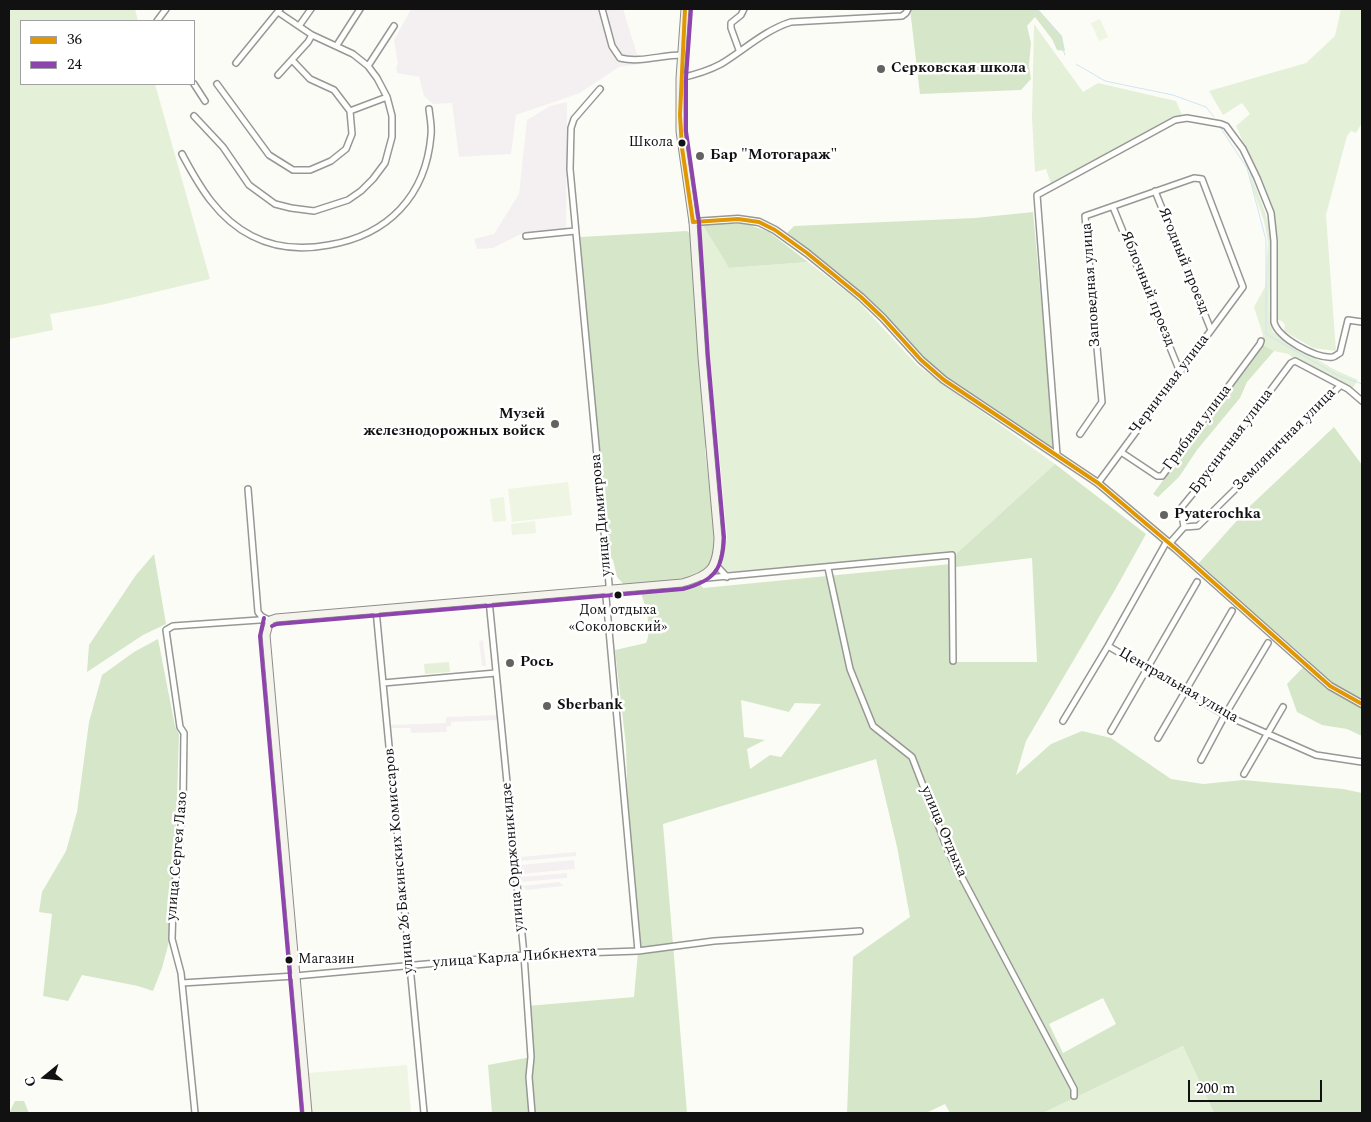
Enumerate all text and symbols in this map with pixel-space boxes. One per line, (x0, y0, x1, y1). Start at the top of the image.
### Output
legend (20, 20, 195, 85)
text: 36 (67, 28, 82, 51)
text: 24 (67, 53, 82, 76)
place label: Серковская школа (891, 60, 1026, 78)
marker: Серковская школа (875, 63, 887, 75)
place label: Школа (629, 135, 673, 151)
marker: Школа (677, 138, 687, 148)
place label: Бар "Мотогараж" (710, 147, 837, 165)
marker: Бар "Мотогараж" (694, 150, 706, 162)
street label: Ягодный проезд (1153, 205, 1213, 317)
street label: Заповедная улица (1079, 222, 1105, 348)
street label: Яблочный проезд (1116, 229, 1178, 349)
street label: Черничная улица (1126, 331, 1214, 439)
street label: Грибная улица (1160, 382, 1236, 474)
street label: Земляничная улица (1230, 385, 1340, 495)
street label: Брусничная улица (1186, 386, 1278, 498)
place label: Музей железнодорожных войск (363, 406, 545, 441)
marker: Музей железнодорожных войск (549, 418, 561, 430)
street label: улица Димитрова (588, 453, 616, 577)
place label: Pyaterochka (1174, 506, 1261, 524)
marker: Pyaterochka (1158, 509, 1170, 521)
marker: Дом отдыха «Соколовский» (613, 590, 623, 600)
place label: Дом отдыха «Соколовский» (569, 603, 667, 636)
street label: Центральная улица (1115, 644, 1241, 728)
place label: Рось (520, 654, 554, 672)
marker: Рось (504, 657, 516, 669)
place label: Sberbank (557, 697, 623, 715)
marker: Sberbank (541, 700, 553, 712)
street label: улица 26 Бакинских Комиссаров (381, 747, 419, 975)
street label: улица Орджоникидзе (499, 782, 529, 932)
street label: улица Отдыха (916, 784, 970, 880)
street label: улица Сергея Лазо (163, 791, 193, 921)
street label: улица Карла Либкнехта (433, 943, 597, 973)
place label: Магазин (298, 952, 354, 968)
marker: Магазин (284, 955, 294, 965)
north arrow (20, 1052, 70, 1102)
scale bar (1191, 1070, 1325, 1102)
text: С (19, 1074, 42, 1089)
text: 200 m (1196, 1077, 1235, 1100)

